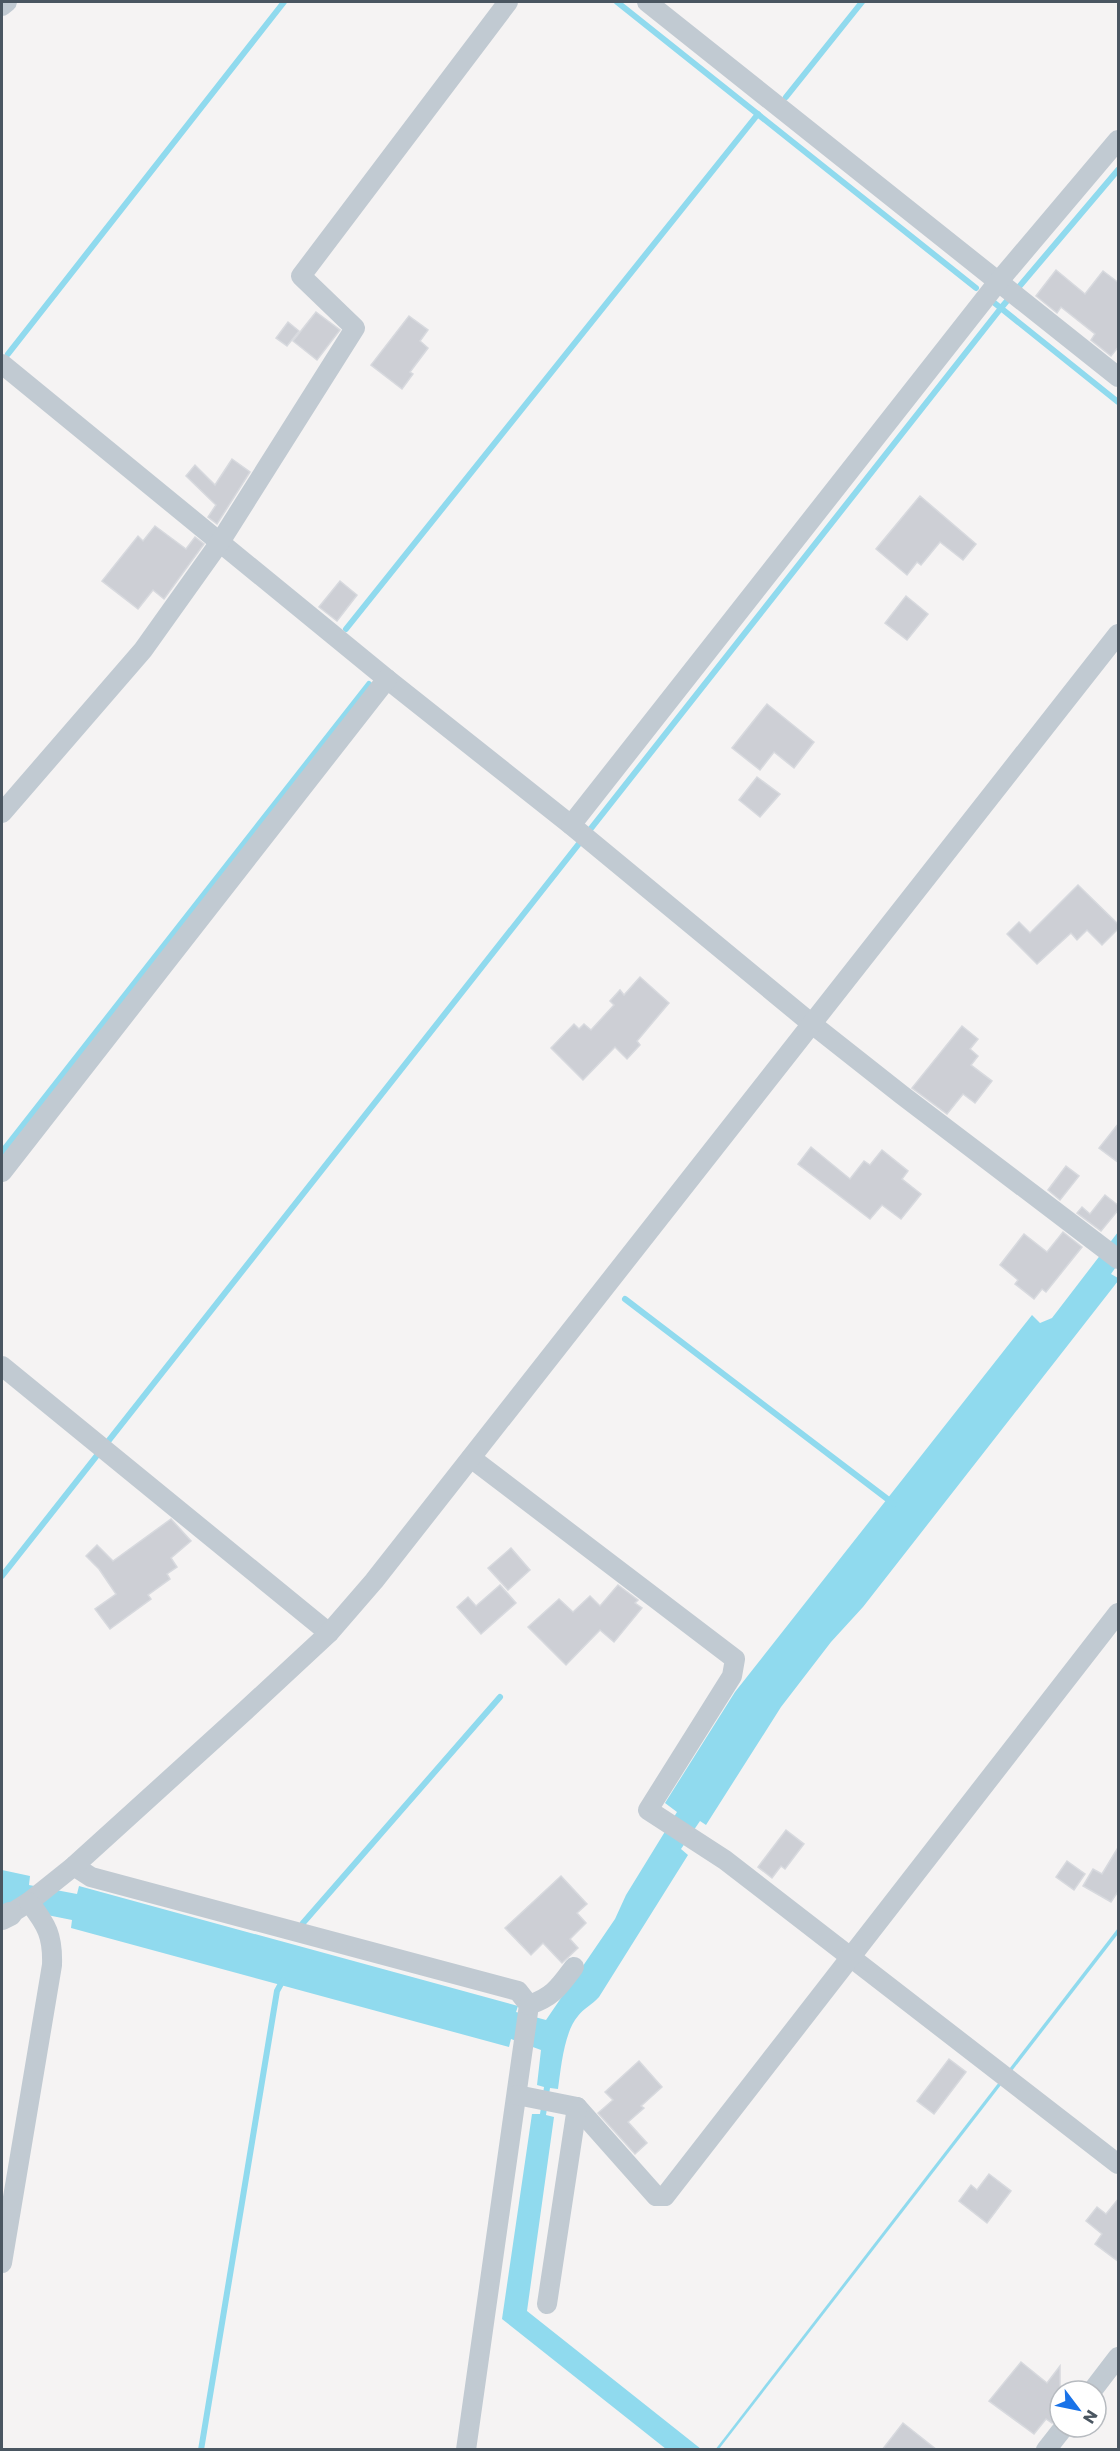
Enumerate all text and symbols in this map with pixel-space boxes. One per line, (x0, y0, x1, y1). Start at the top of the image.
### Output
north arrow (1048, 2379, 1108, 2439)
text: N (1077, 2405, 1103, 2428)

